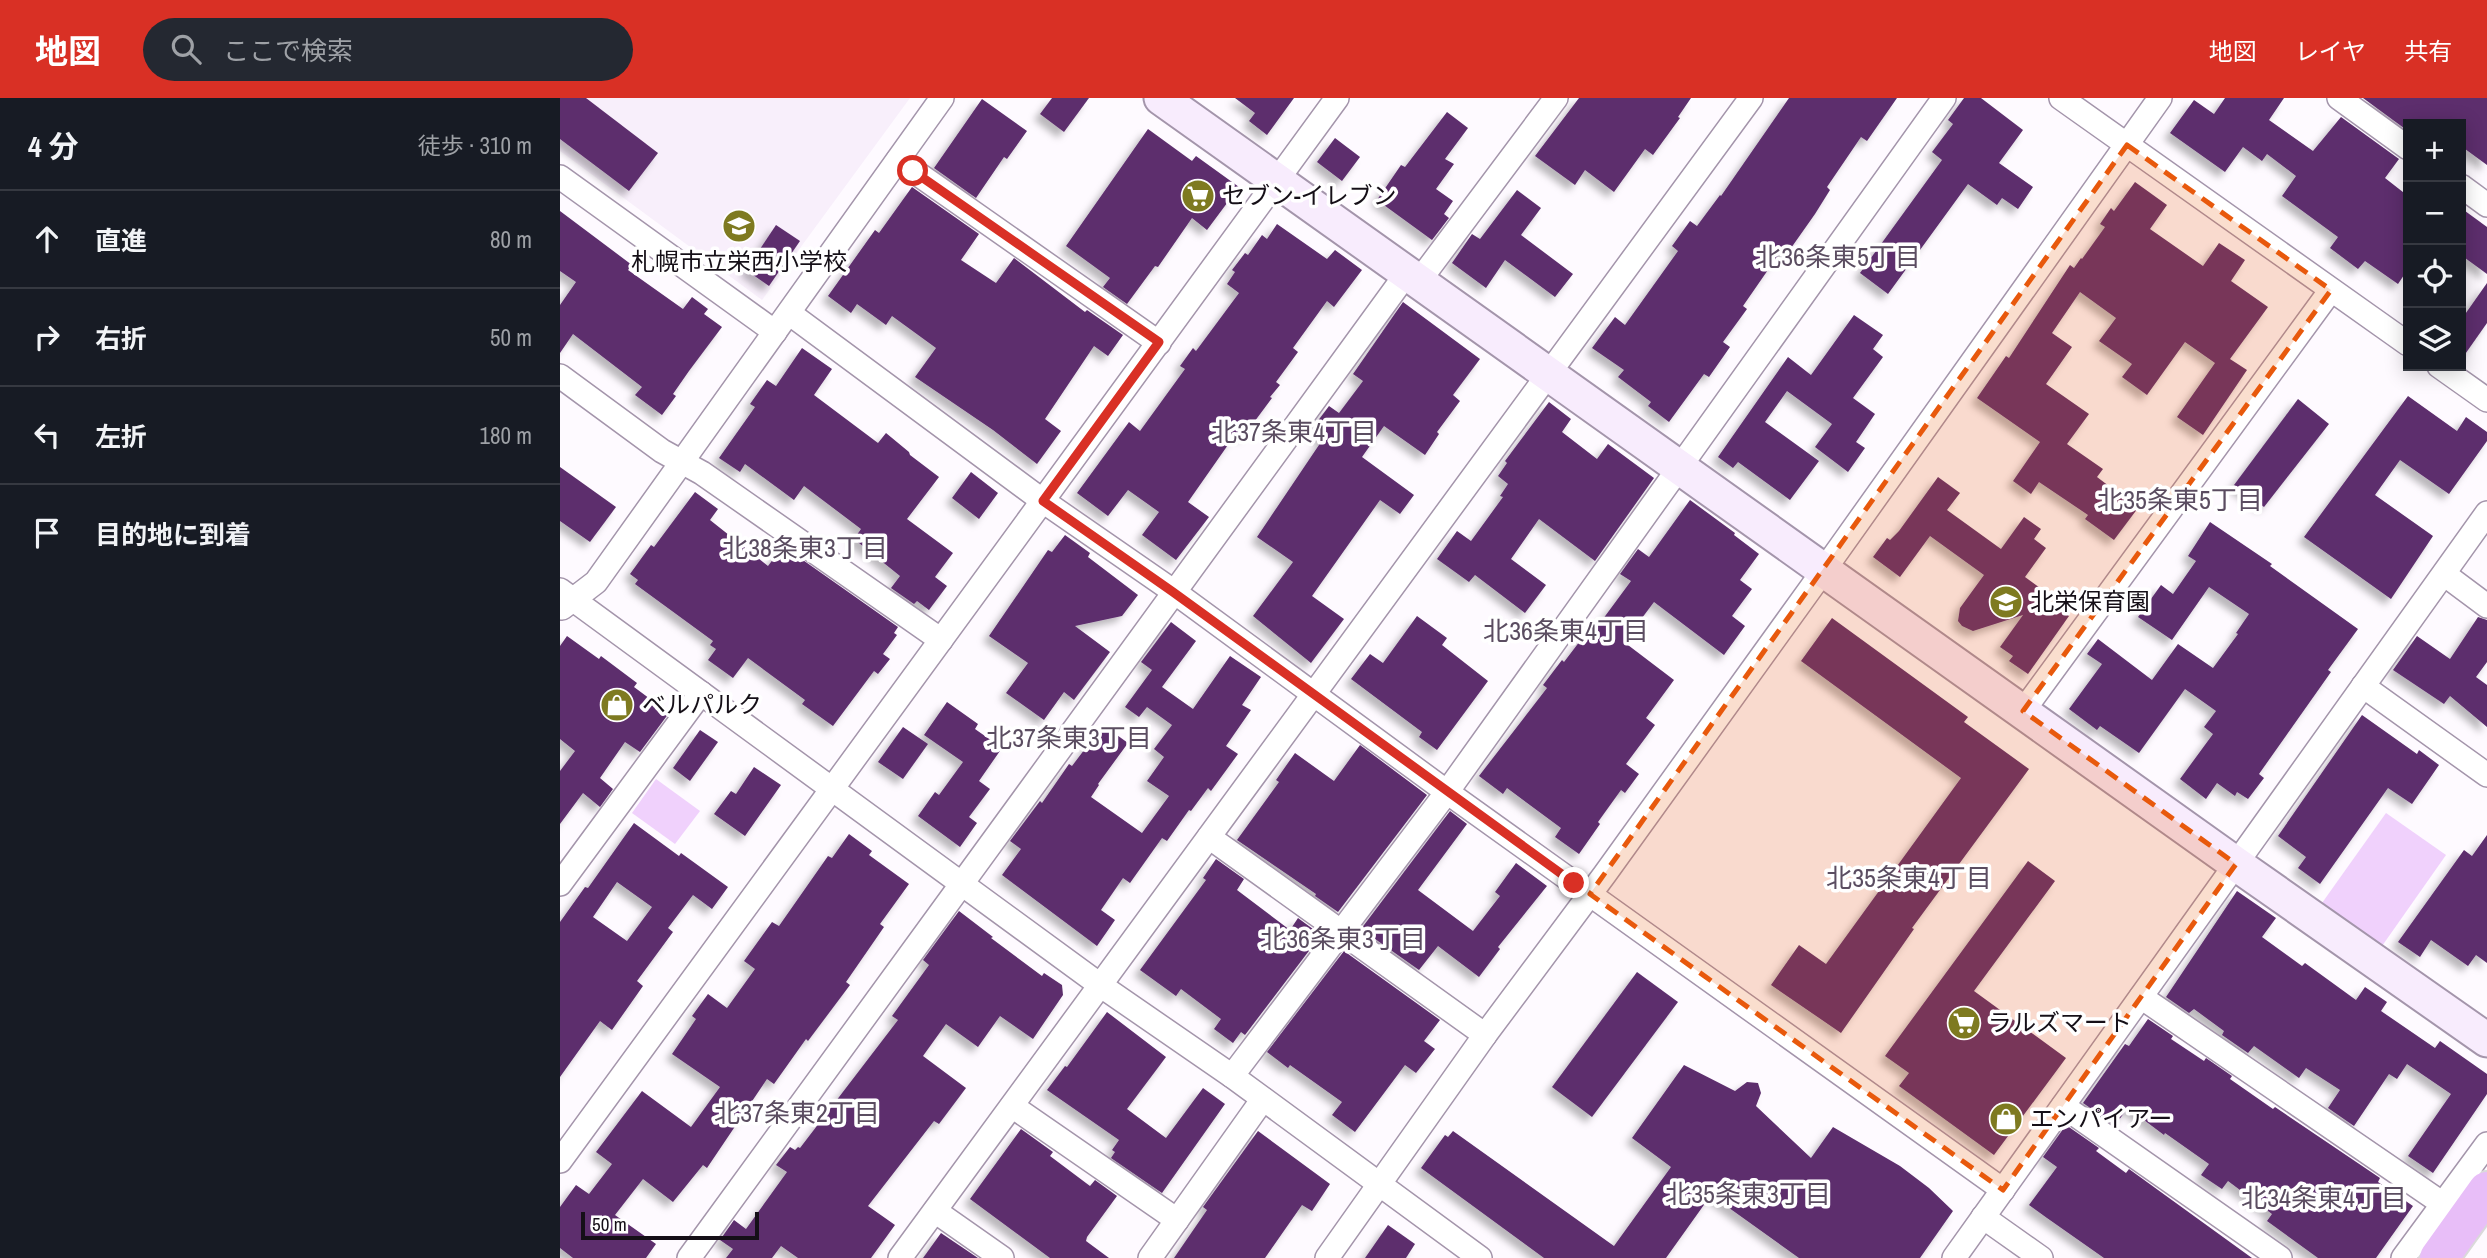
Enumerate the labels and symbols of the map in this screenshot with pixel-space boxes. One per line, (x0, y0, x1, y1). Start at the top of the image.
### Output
route start (897, 155, 928, 186)
supermarket icon: セブン-イレブン (1179, 177, 1217, 215)
place label: セブン-イレブン (1222, 179, 1397, 211)
school or university icon: 札幌市立栄西小学校 (720, 207, 758, 245)
district label: 北36条東5丁目 (1755, 239, 1921, 274)
place label: 札幌市立栄西小学校 (631, 245, 847, 277)
district label: 北37条東4丁目 (1211, 414, 1377, 449)
district label: 北35条東5丁目 (2097, 482, 2263, 517)
district label: 北38条東3丁目 (722, 530, 888, 565)
school or university icon: 北栄保育園 (1987, 583, 2025, 621)
place label: 北栄保育園 (2030, 585, 2150, 617)
district label: 北36条東4丁目 (1483, 613, 1649, 648)
shop icon: ベルパルク (598, 686, 636, 724)
place label: ベルパルク (642, 688, 762, 720)
district label: 北37条東3丁目 (986, 720, 1152, 755)
district label: 北35条東4丁目 (1826, 860, 1992, 895)
route end (1558, 867, 1589, 898)
district label: 北36条東3丁目 (1260, 921, 1426, 956)
supermarket icon: ラルズマート (1945, 1004, 1983, 1042)
place label: ラルズマート (1988, 1006, 2132, 1038)
district label: 北37条東2丁目 (714, 1095, 880, 1130)
shop icon: エンパイアー (1987, 1100, 2025, 1138)
place label: エンパイアー (2030, 1102, 2173, 1134)
district label: 北35条東3丁目 (1665, 1176, 1831, 1211)
district label: 北34条東4丁目 (2241, 1180, 2407, 1215)
scale bar (581, 1209, 760, 1241)

